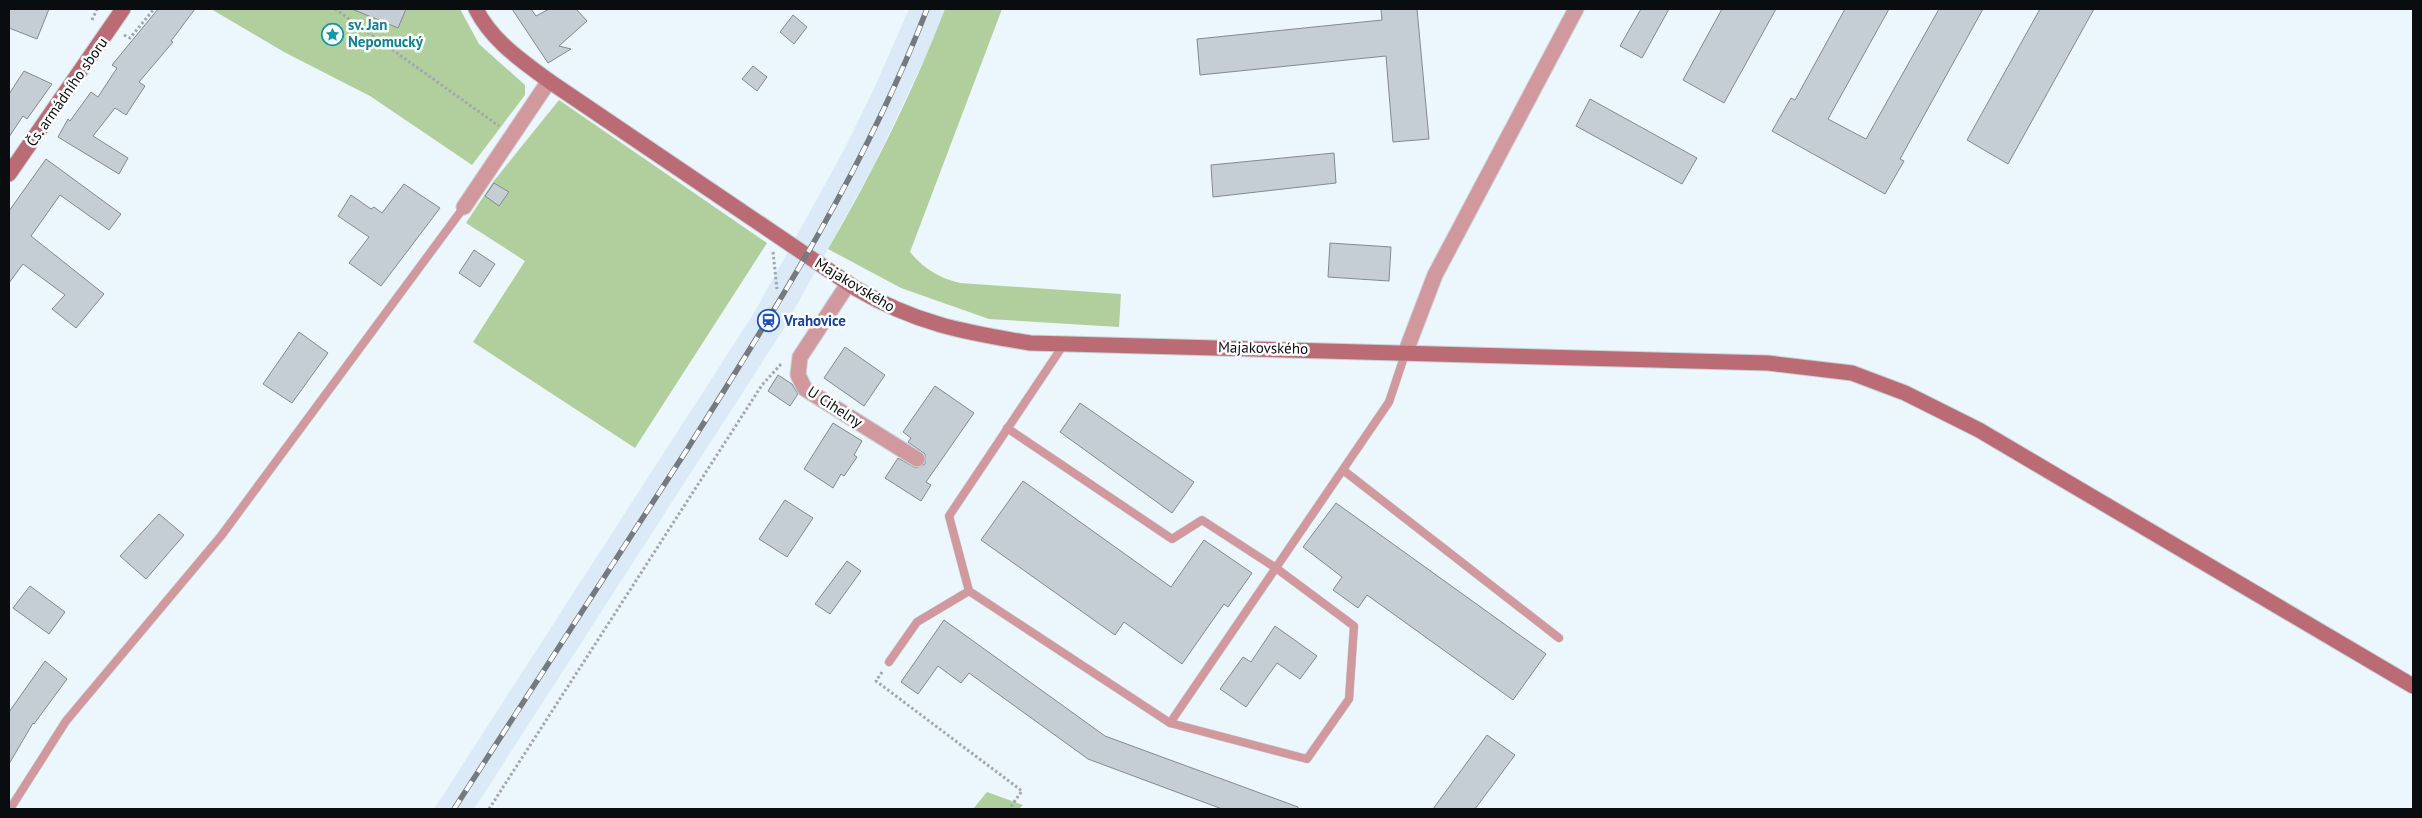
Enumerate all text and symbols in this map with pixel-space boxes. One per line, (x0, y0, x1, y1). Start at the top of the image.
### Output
place label: sv. Jan Nepomucký (348, 15, 424, 51)
place icon: sv. Jan Nepomucký (320, 22, 344, 46)
street label: Čs. armádního sboru (22, 33, 111, 150)
street label: Majakovského (812, 253, 899, 316)
station icon: Vrahovice (756, 309, 780, 333)
place label: Vrahovice (783, 311, 846, 330)
street label: Majakovského (1218, 337, 1308, 358)
street label: U Cihelny (804, 382, 866, 431)

